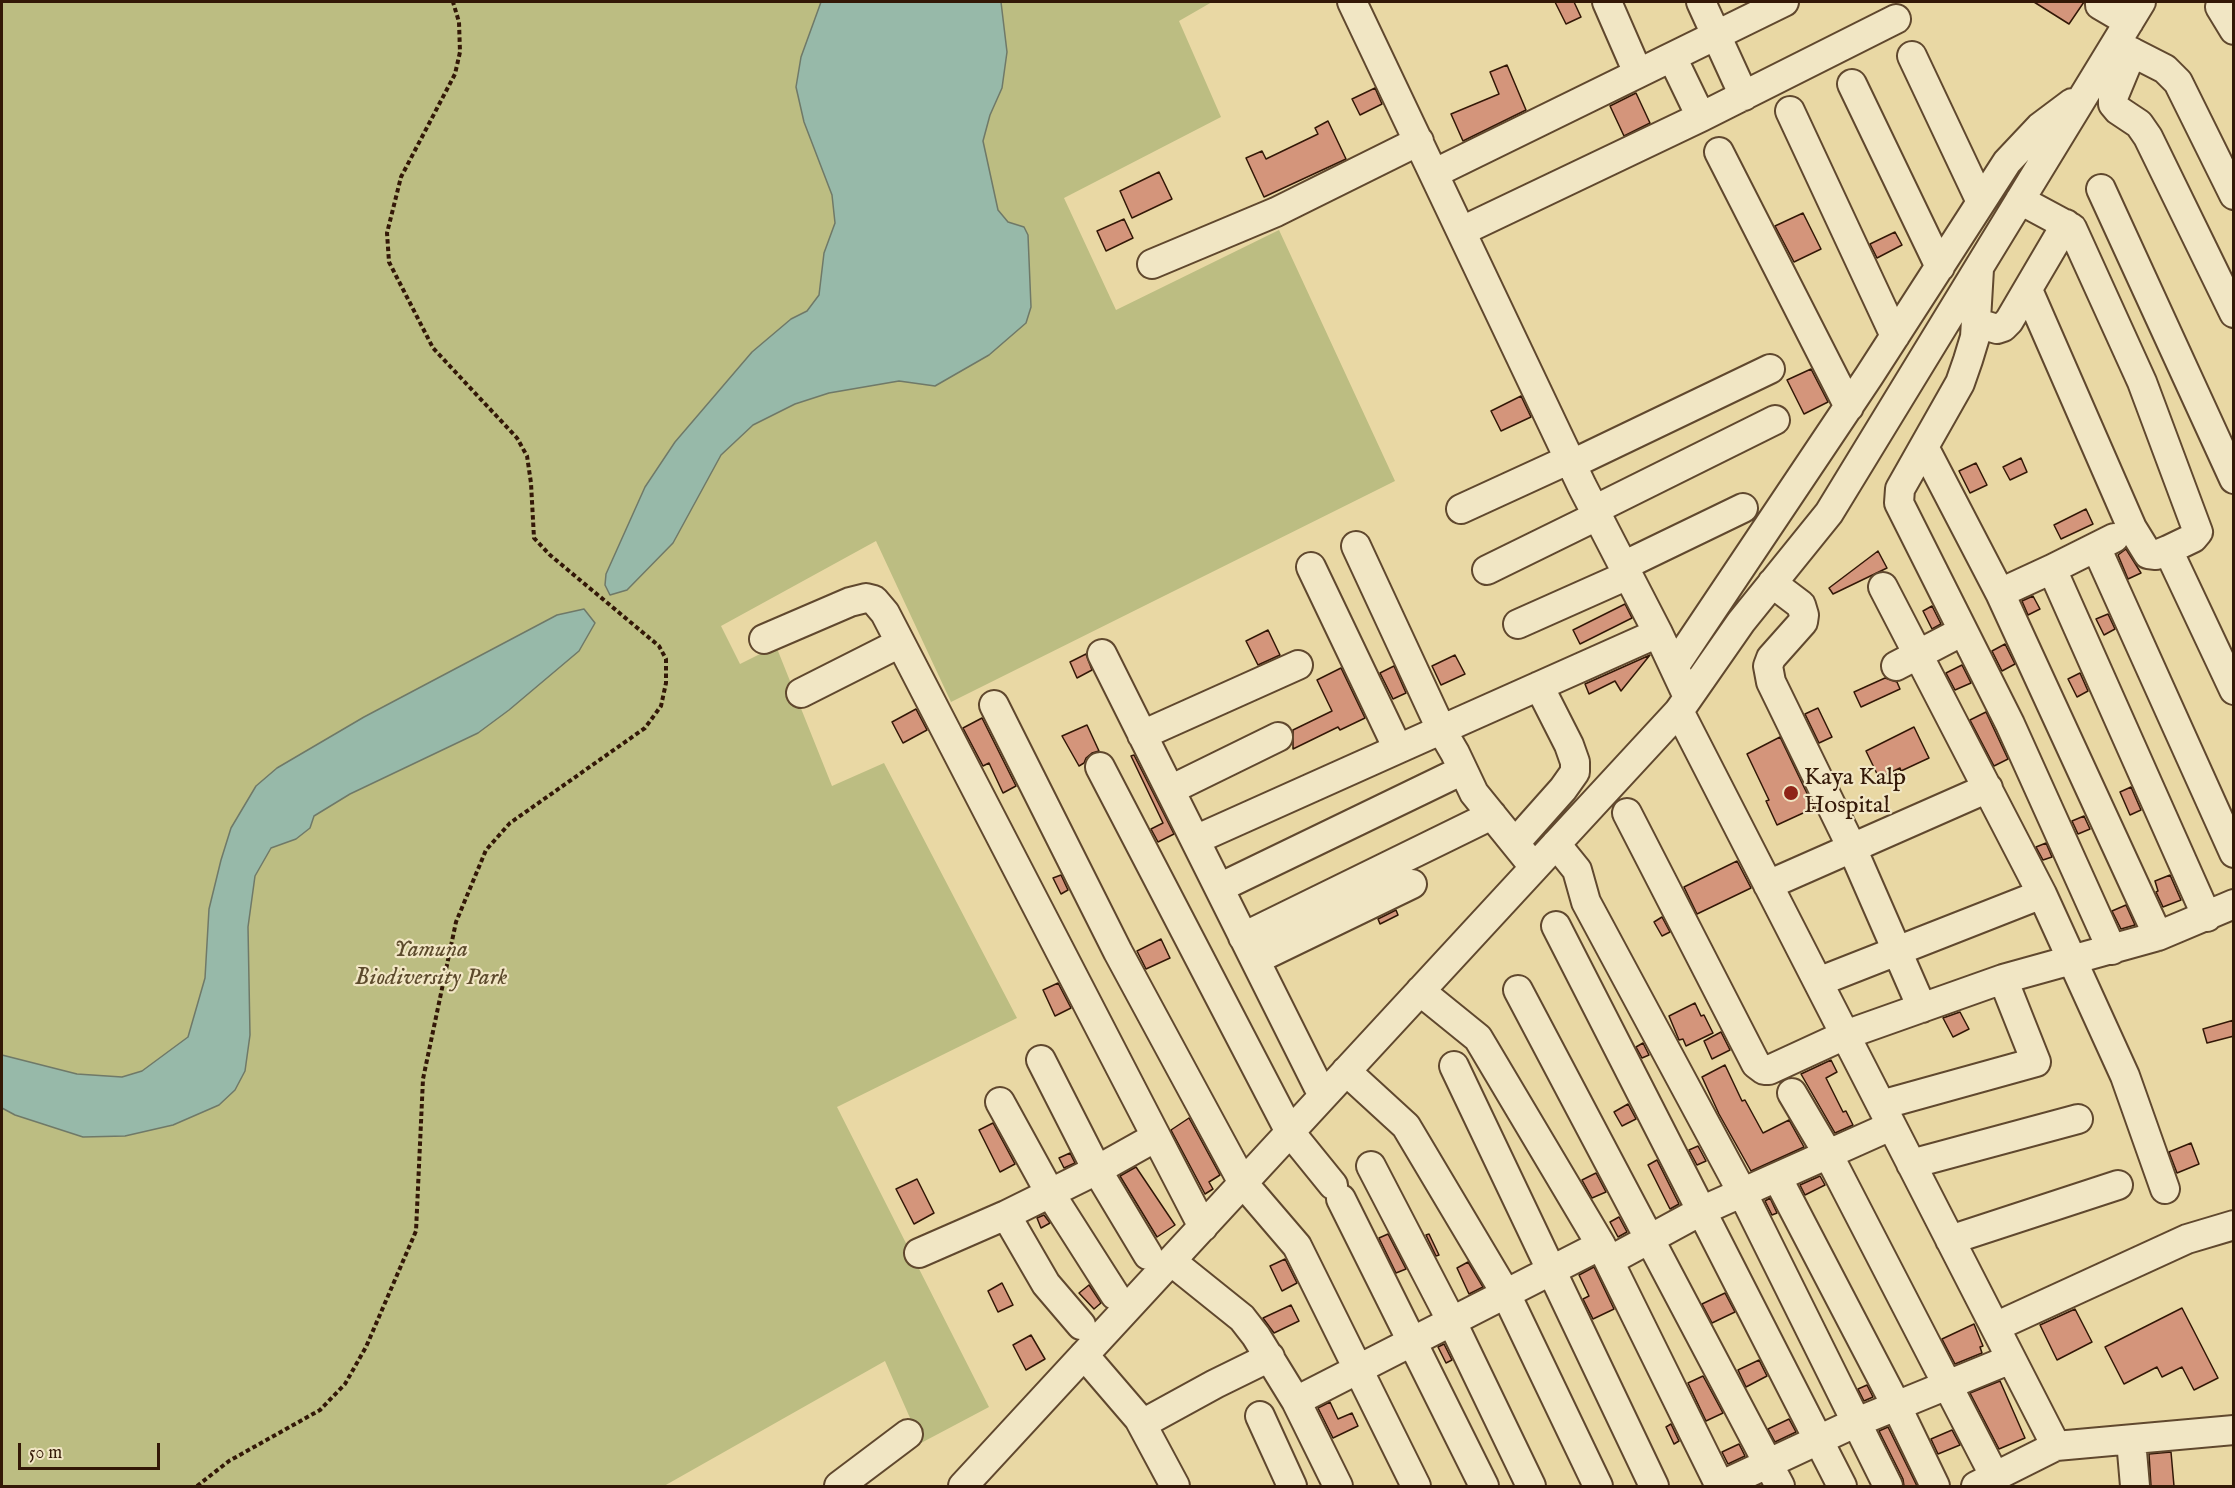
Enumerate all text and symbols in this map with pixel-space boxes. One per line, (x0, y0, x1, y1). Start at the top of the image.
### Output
place label: Kaya Kalp Hospital (1804, 765, 1906, 821)
marker: Kaya Kalp Hospital (1782, 784, 1800, 802)
park label: Yamuna Biodiversity Park (355, 937, 507, 993)
scale bar (21, 1431, 164, 1469)
text: 50 m (29, 1442, 62, 1465)

